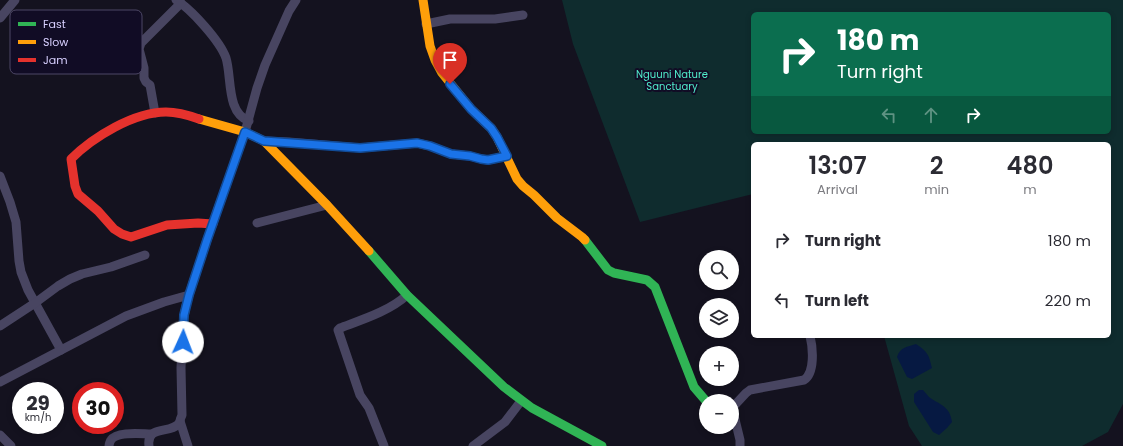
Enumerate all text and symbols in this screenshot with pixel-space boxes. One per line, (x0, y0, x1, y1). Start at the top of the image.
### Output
legend (10, 10, 142, 74)
text: Fast (43, 16, 66, 32)
text: 180 m (837, 21, 920, 60)
icon: right (771, 28, 823, 80)
text: Slow (43, 34, 68, 50)
pin (433, 43, 467, 84)
icon: arrive (439, 49, 461, 71)
text: Jam (43, 52, 68, 68)
text: Turn right (837, 59, 923, 84)
park label: Nguuni Nature Sanctuary (636, 67, 708, 94)
icon: left (878, 104, 900, 126)
icon: ahead (920, 104, 942, 126)
icon: right (962, 104, 984, 126)
text: 13:07 (809, 149, 867, 182)
text: 2 (930, 149, 943, 182)
text: 480 (1007, 149, 1053, 182)
text: Arrival (817, 180, 858, 199)
text: min (924, 180, 949, 199)
text: m (1023, 180, 1037, 199)
icon: right (771, 229, 793, 251)
text: Turn right (805, 230, 881, 251)
text: 180 m (1048, 230, 1091, 251)
map controls (699, 250, 739, 434)
button: search (699, 250, 739, 290)
icon: left (771, 289, 793, 311)
text: Turn left (805, 290, 869, 311)
text: 220 m (1045, 290, 1091, 311)
button: layers (699, 298, 739, 338)
position arrow (162, 321, 204, 363)
button: + (699, 346, 739, 386)
speed limit sign: 30 (72, 382, 124, 434)
text: 29 (26, 389, 50, 417)
button: − (699, 394, 739, 434)
text: km/h (25, 410, 51, 425)

